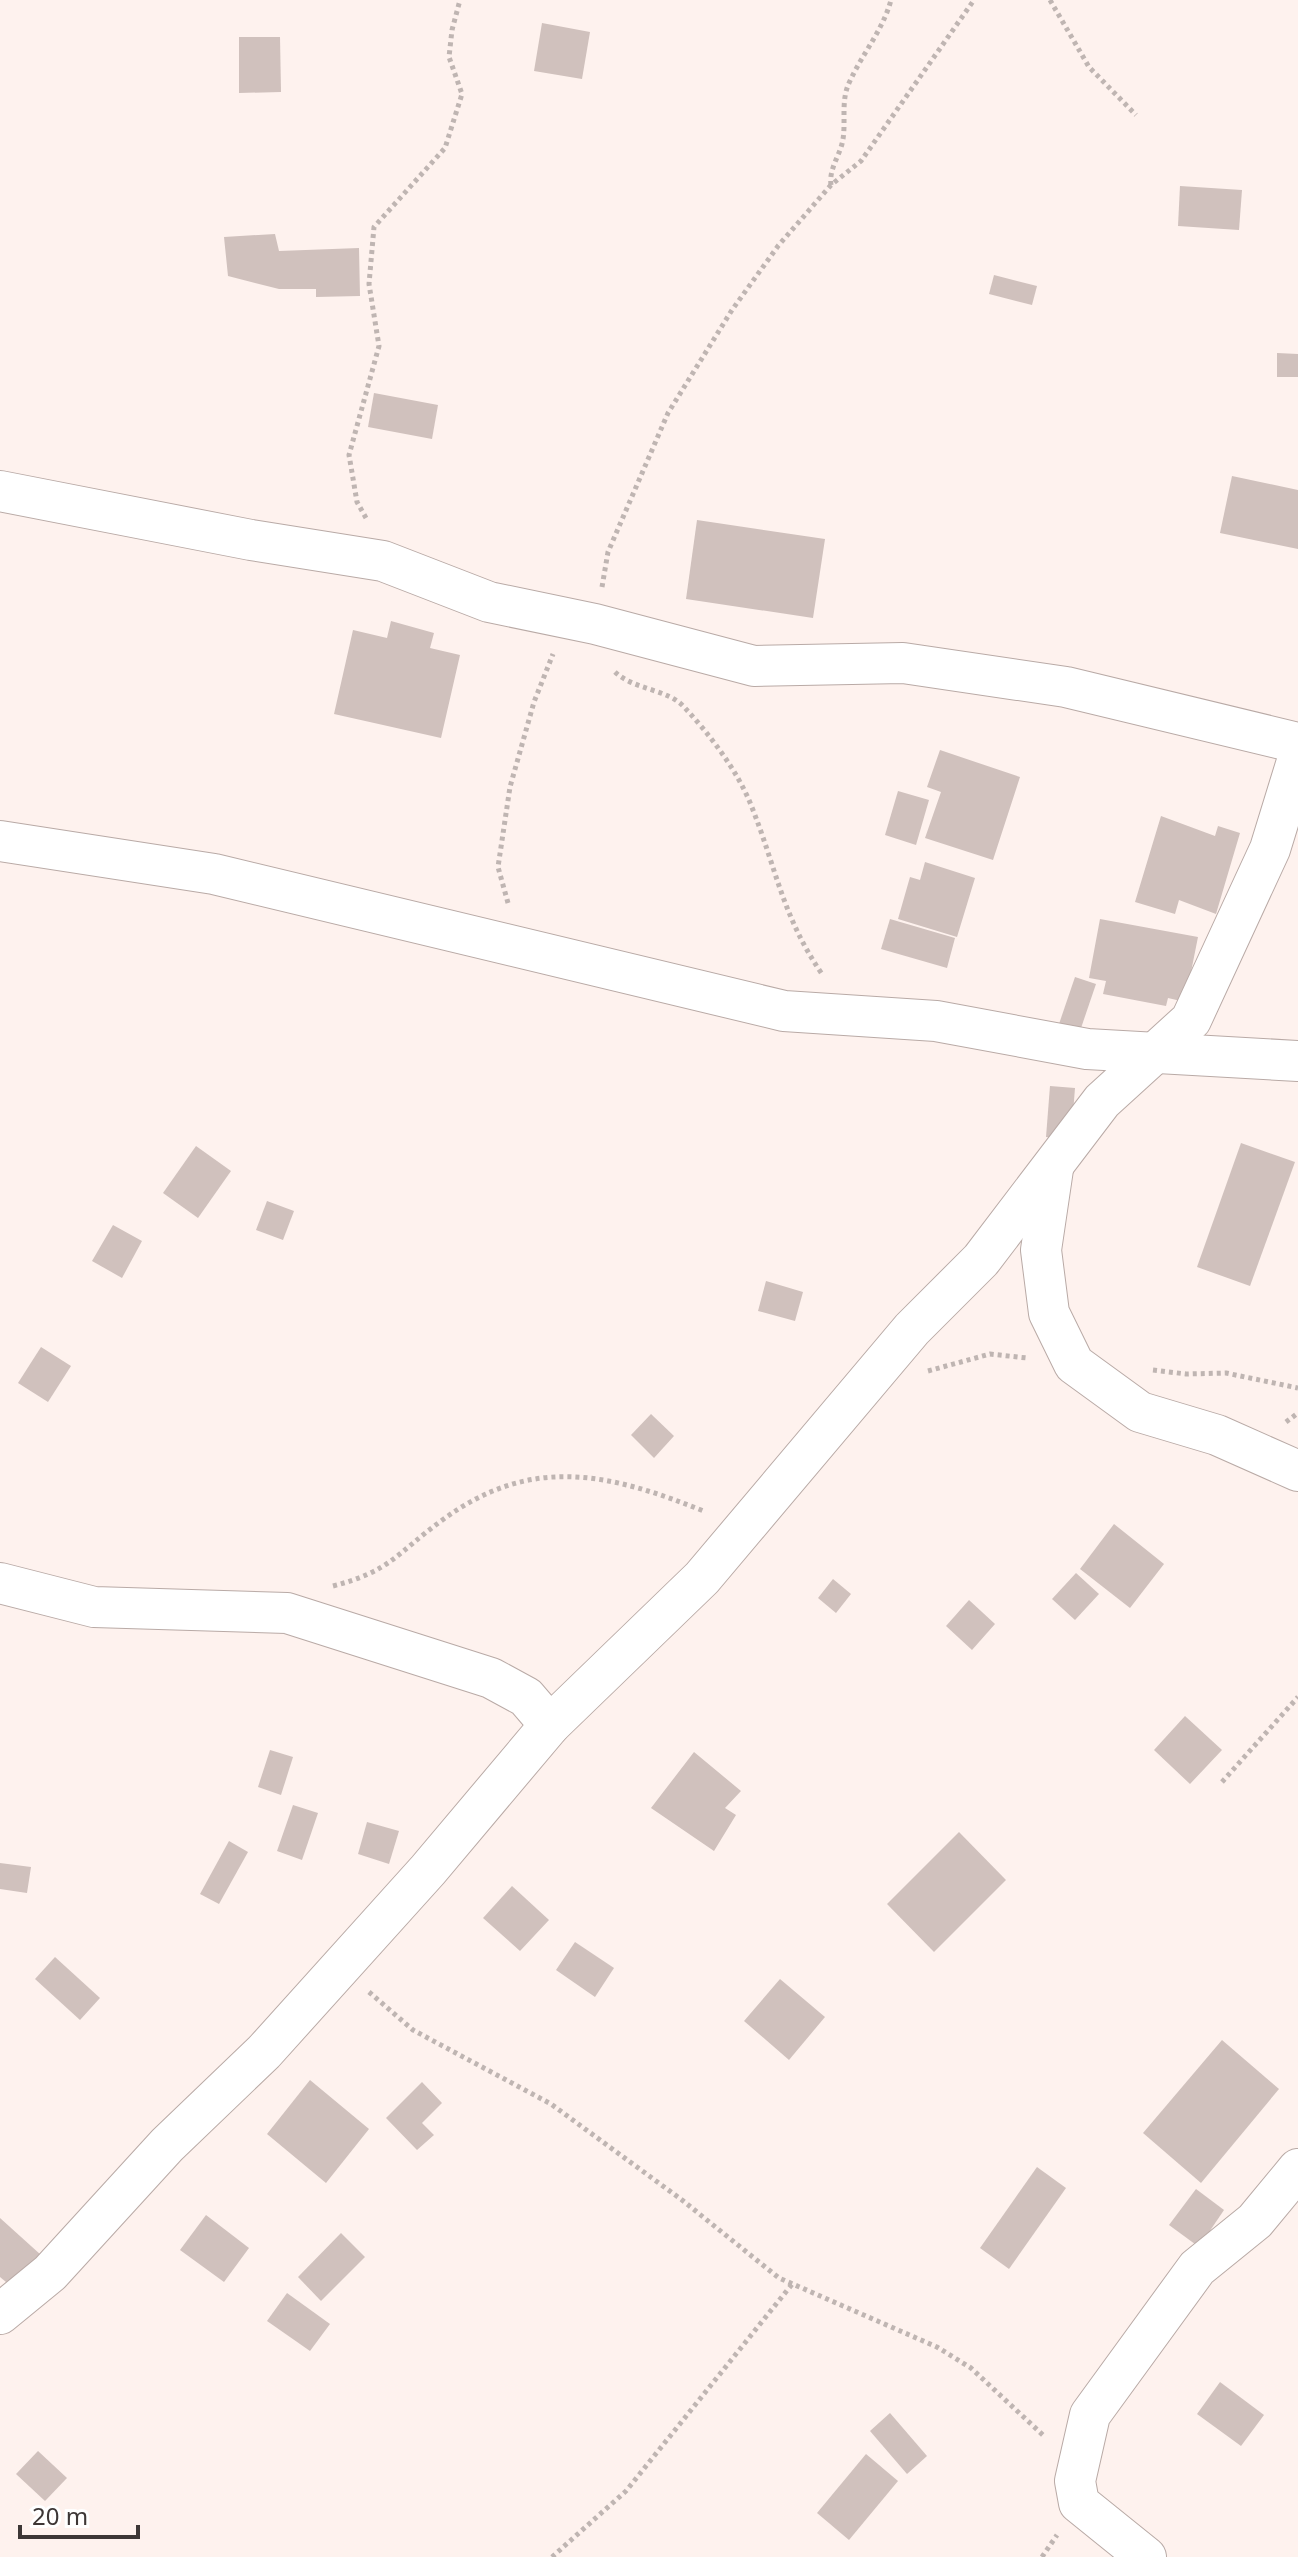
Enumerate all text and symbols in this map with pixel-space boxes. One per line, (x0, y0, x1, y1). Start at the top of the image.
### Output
scale bar (20, 2489, 138, 2539)
text: 20 m (32, 2499, 88, 2532)

